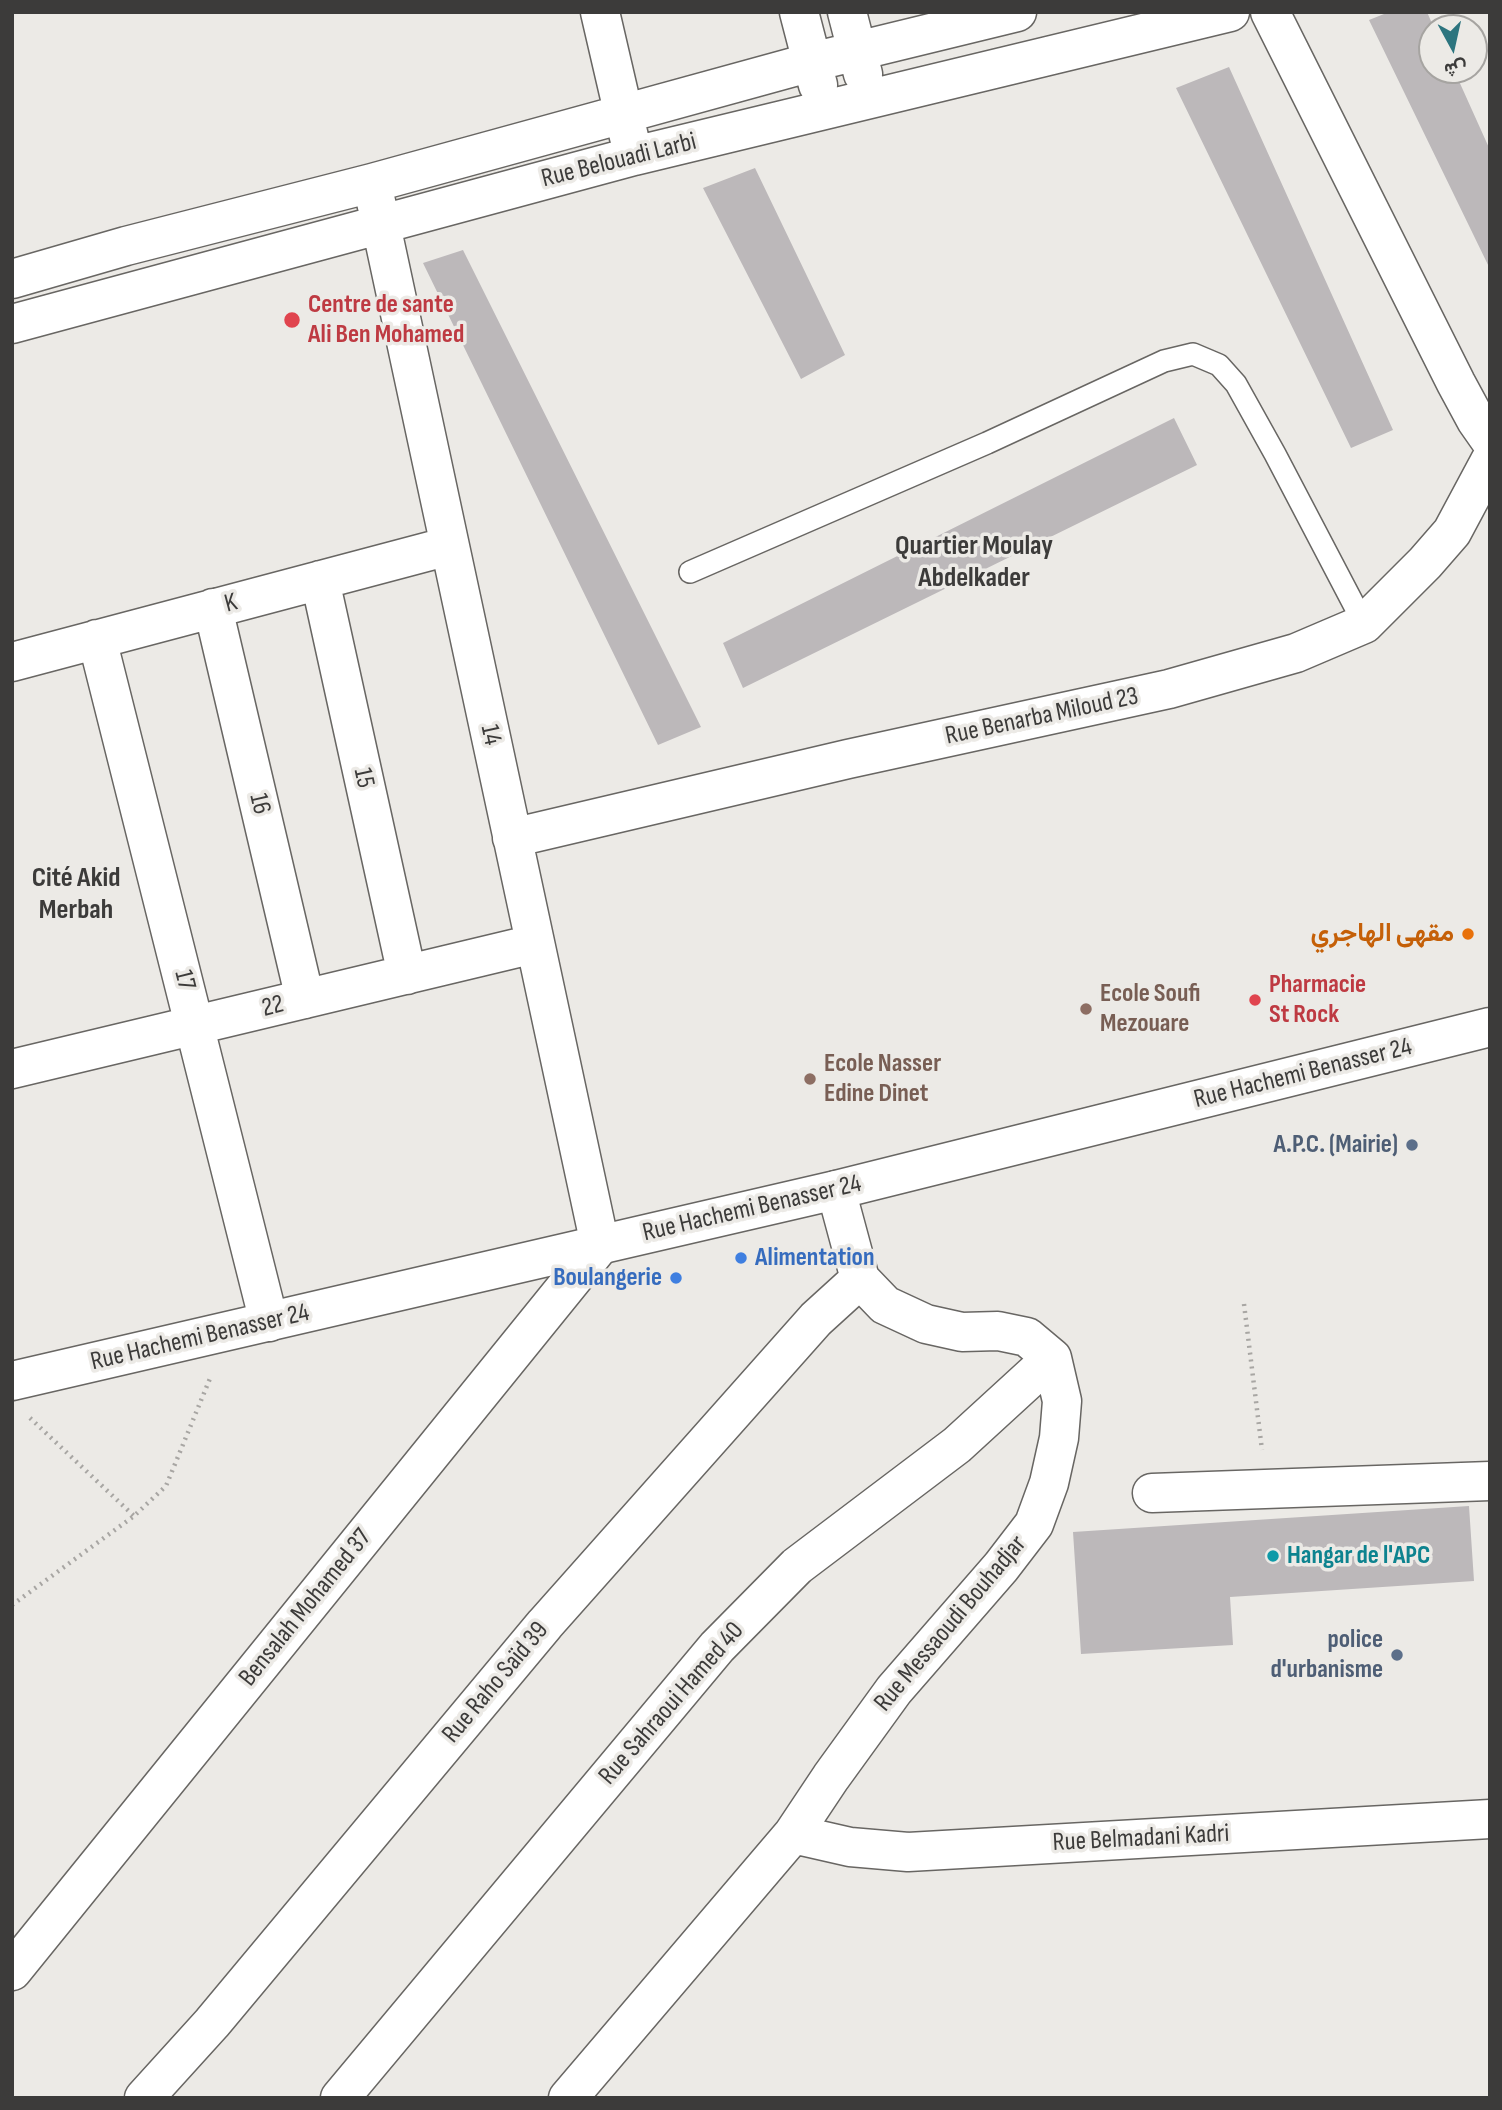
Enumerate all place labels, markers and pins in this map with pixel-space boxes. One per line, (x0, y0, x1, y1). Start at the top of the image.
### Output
place label: Centre de sante Ali Ben Mohamed (308, 289, 464, 350)
marker: Centre de sante Ali Ben Mohamed (282, 310, 302, 330)
place label: مقهى الهاجري (1310, 918, 1454, 950)
marker: مقهى الهاجري (1460, 926, 1476, 942)
place label: Pharmacie St Rock (1269, 969, 1366, 1030)
place label: Ecole Soufi Mezouare (1100, 978, 1200, 1040)
marker: Pharmacie St Rock (1247, 992, 1263, 1008)
marker: Ecole Soufi Mezouare (1078, 1001, 1094, 1017)
place label: Ecole Nasser Edine Dinet (824, 1048, 941, 1110)
marker: Ecole Nasser Edine Dinet (802, 1071, 818, 1087)
place label: A.P.C. (Mairie) (1273, 1129, 1398, 1161)
marker: A.P.C. (Mairie) (1404, 1137, 1420, 1153)
place label: Alimentation (755, 1242, 874, 1274)
marker: Alimentation (733, 1250, 749, 1266)
place label: Boulangerie (553, 1262, 662, 1294)
marker: Boulangerie (668, 1270, 684, 1286)
place label: Hangar de l'APC (1287, 1540, 1430, 1572)
marker: Hangar de l'APC (1265, 1548, 1281, 1564)
place label: police d'urbanisme (1271, 1624, 1383, 1686)
marker: police d'urbanisme (1389, 1647, 1405, 1663)

